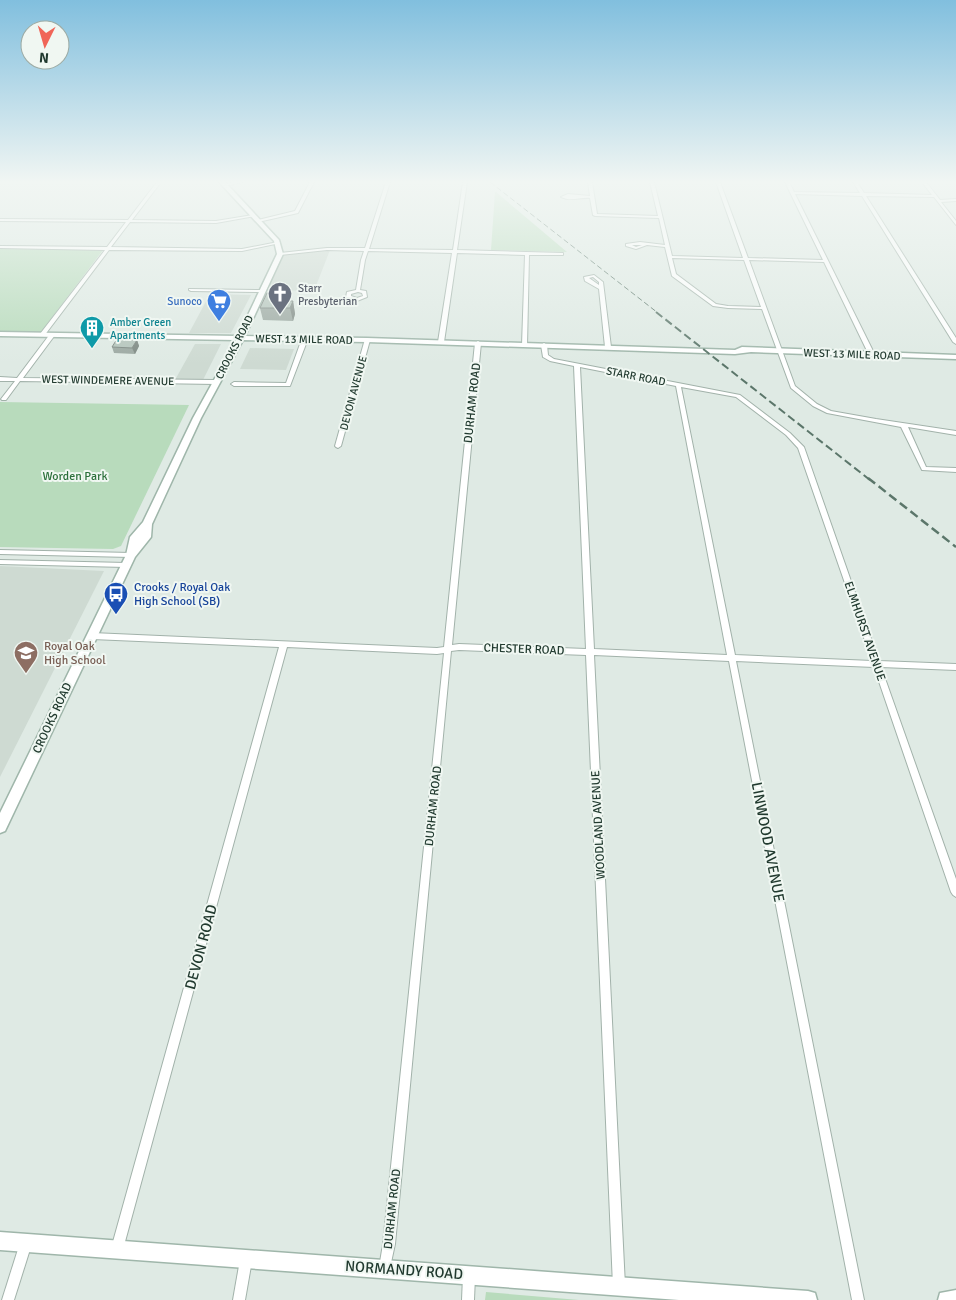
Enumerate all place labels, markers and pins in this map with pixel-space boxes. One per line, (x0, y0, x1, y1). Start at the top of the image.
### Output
church icon: Starr Presbyterian (267, 281, 293, 315)
place label: Starr Presbyterian (298, 282, 357, 308)
supermarket icon: Sunoco (206, 288, 232, 322)
place label: Sunoco (167, 295, 202, 308)
building icon: Amber Green Apartments (79, 315, 105, 349)
place label: Amber Green Apartments (110, 316, 171, 342)
place label: Crooks / Royal Oak High School (SB) (134, 580, 230, 609)
bus stop icon: Crooks / Royal Oak High School (SB) (103, 581, 129, 615)
place label: Royal Oak High School (44, 639, 106, 668)
school or university icon: Royal Oak High School (13, 640, 39, 674)

